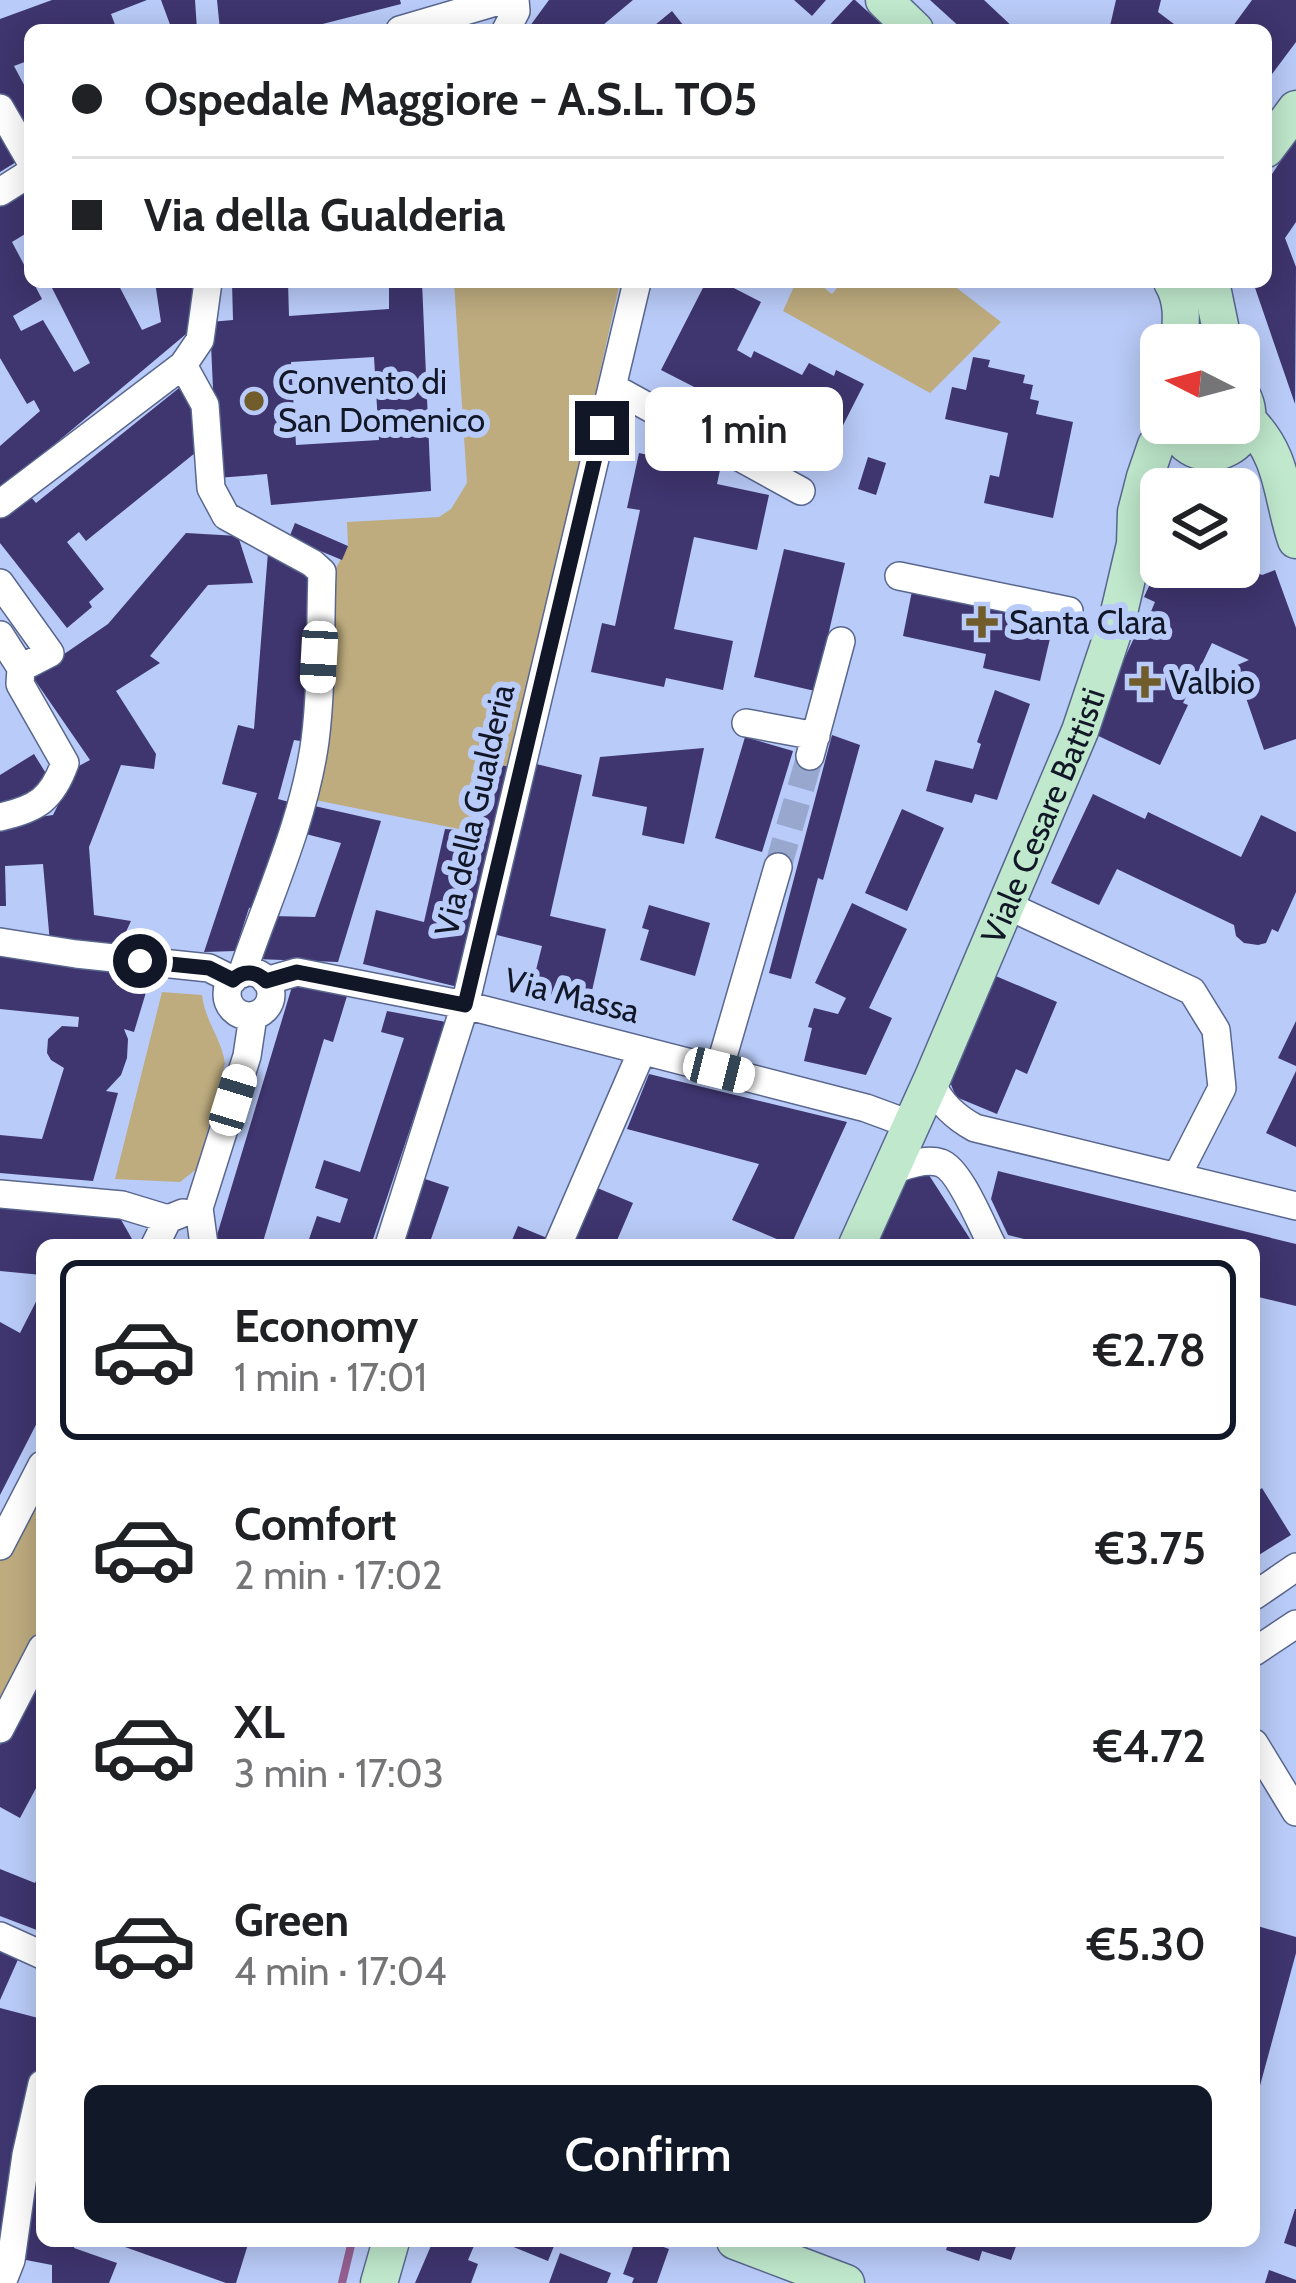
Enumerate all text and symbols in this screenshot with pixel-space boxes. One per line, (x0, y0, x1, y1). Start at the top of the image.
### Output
text: Ospedale Maggiore - A.S.L. TO5 (144, 72, 757, 126)
text: Via della Gualderia (144, 188, 505, 242)
north arrow (1140, 324, 1260, 444)
map controls (1140, 324, 1260, 588)
place label: Convento di San Domenico (278, 362, 485, 440)
callout: 1 min (644, 386, 842, 470)
marker: Convento di San Domenico (241, 388, 267, 414)
route end (575, 401, 629, 455)
text: 1 min (700, 405, 788, 453)
button: layers (1140, 468, 1260, 588)
place label: Santa Clara (1009, 602, 1167, 642)
marker: Santa Clara (966, 606, 998, 638)
car (299, 620, 339, 694)
place label: Valbio (1169, 662, 1255, 702)
marker: Valbio (1132, 669, 1158, 695)
street label: Via della Gualderia (426, 680, 522, 940)
street label: Viale Cesare Battisti (972, 683, 1113, 950)
route start (113, 934, 167, 988)
street label: Via Massa (500, 959, 644, 1031)
car (680, 1044, 758, 1096)
car (205, 1060, 261, 1140)
icon: car (90, 1296, 198, 1404)
text: Economy (234, 1299, 418, 1353)
text: €2.78 (1093, 1323, 1206, 1377)
text: 1 min · 17:01 (234, 1353, 427, 1401)
icon: car (90, 1494, 198, 1602)
text: Comfort (234, 1497, 397, 1551)
text: €3.75 (1096, 1521, 1206, 1575)
text: 2 min · 17:02 (234, 1551, 442, 1599)
icon: car (90, 1692, 198, 1800)
text: XL (234, 1695, 285, 1749)
text: €4.72 (1094, 1719, 1206, 1773)
text: 3 min · 17:03 (234, 1749, 444, 1797)
icon: car (90, 1890, 198, 1998)
text: Green (234, 1893, 349, 1947)
text: €5.30 (1087, 1917, 1206, 1971)
text: 4 min · 17:04 (234, 1947, 447, 1995)
button: Confirm (84, 2085, 1212, 2223)

